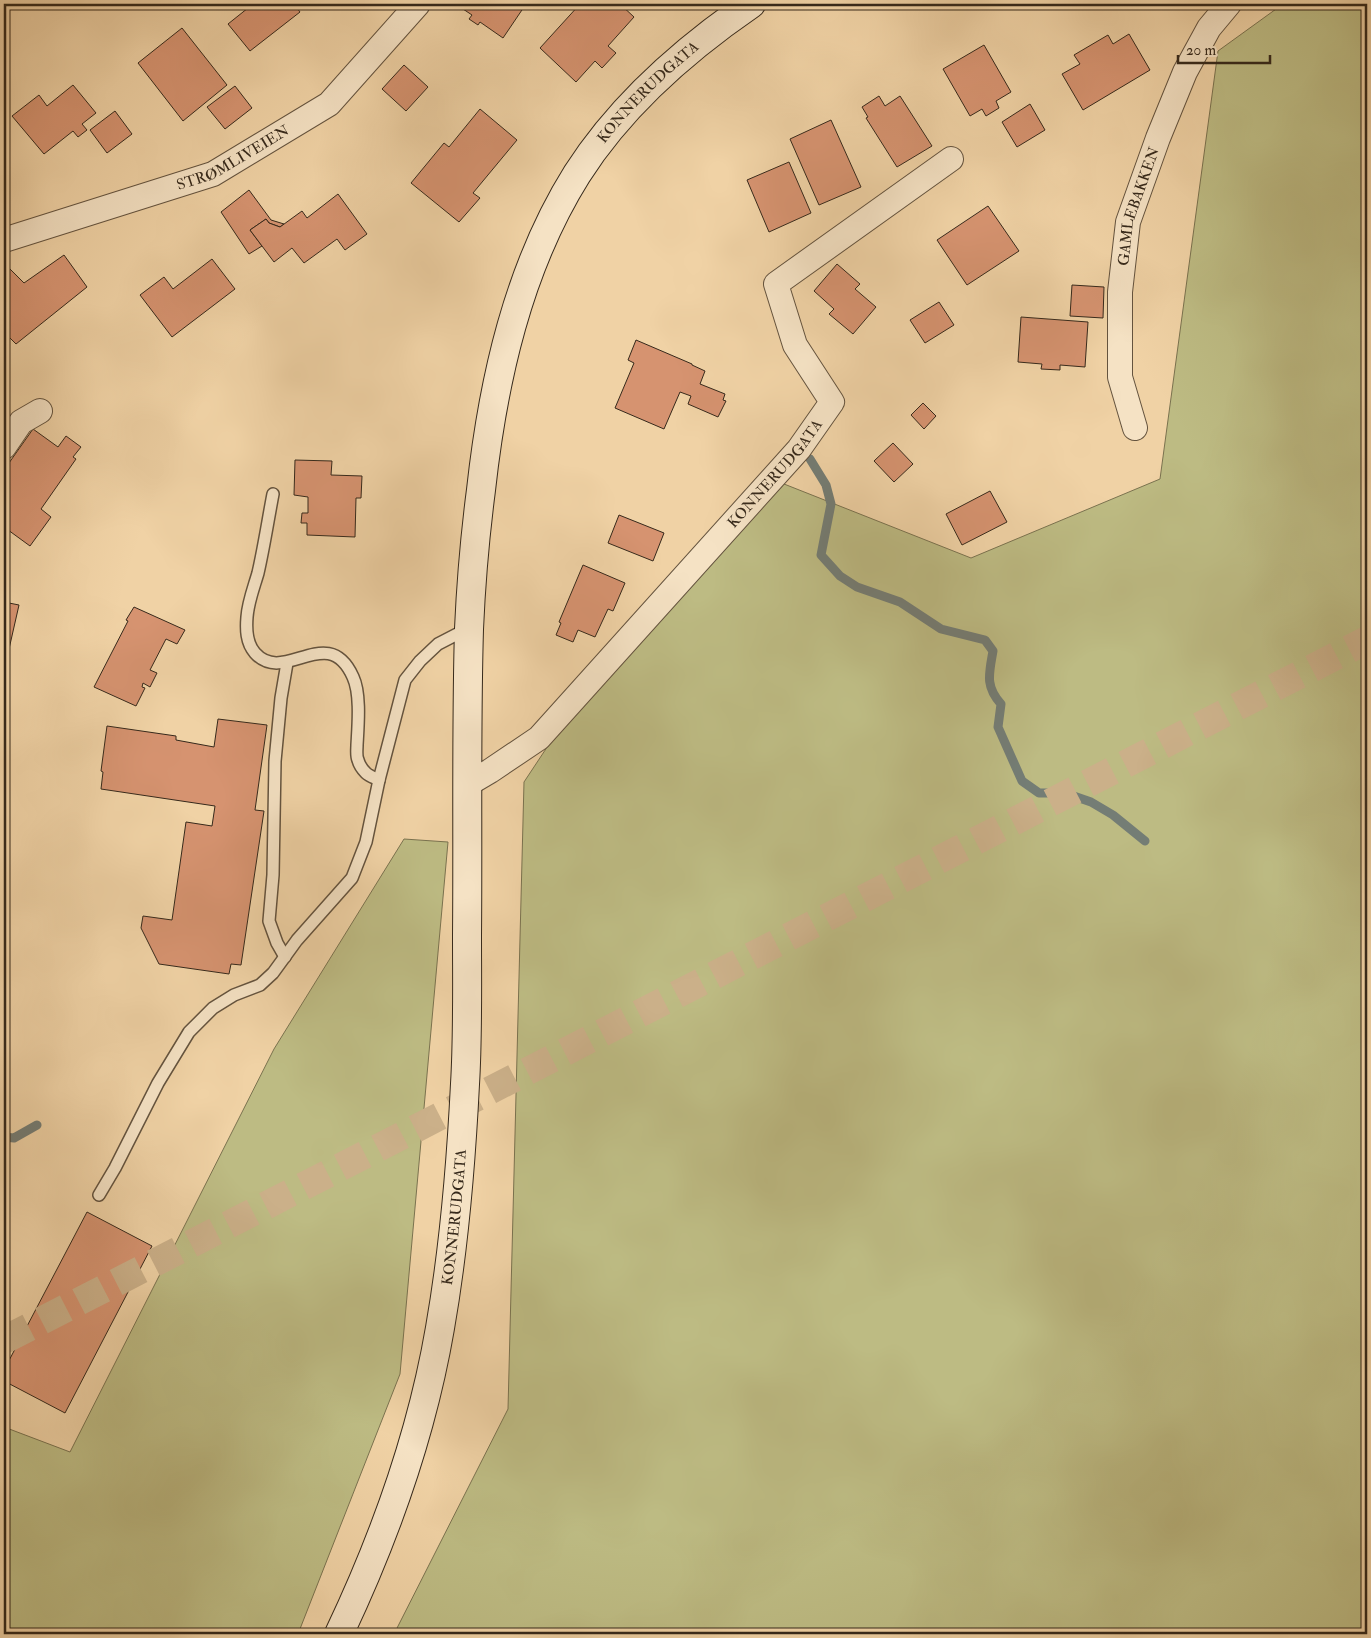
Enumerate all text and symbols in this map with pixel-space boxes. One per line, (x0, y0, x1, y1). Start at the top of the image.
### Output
scale bar (1178, 32, 1271, 64)
street label: KONNERUDGATA (593, 37, 703, 147)
text: 20 m (1186, 41, 1216, 60)
street label: STRØMLIVEIEN (174, 120, 293, 194)
street label: GAMLEBAKKEN (1114, 144, 1164, 267)
street label: KONNERUDGATA (723, 415, 827, 532)
street label: KONNERUDGATA (437, 1148, 471, 1286)

